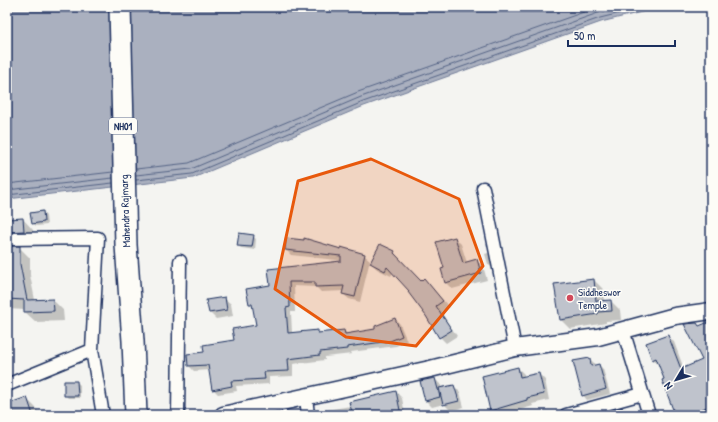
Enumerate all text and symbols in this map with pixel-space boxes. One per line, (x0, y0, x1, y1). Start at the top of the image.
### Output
scale bar (568, 22, 675, 48)
text: 50 m (574, 27, 595, 44)
road number: NH01 (109, 118, 137, 134)
street label: Mahendra Rajmarg (117, 174, 133, 248)
place label: Siddheswor Temple (578, 285, 622, 312)
marker: Siddheswor Temple (565, 293, 575, 303)
north arrow (656, 360, 696, 400)
text: N (661, 379, 675, 393)

